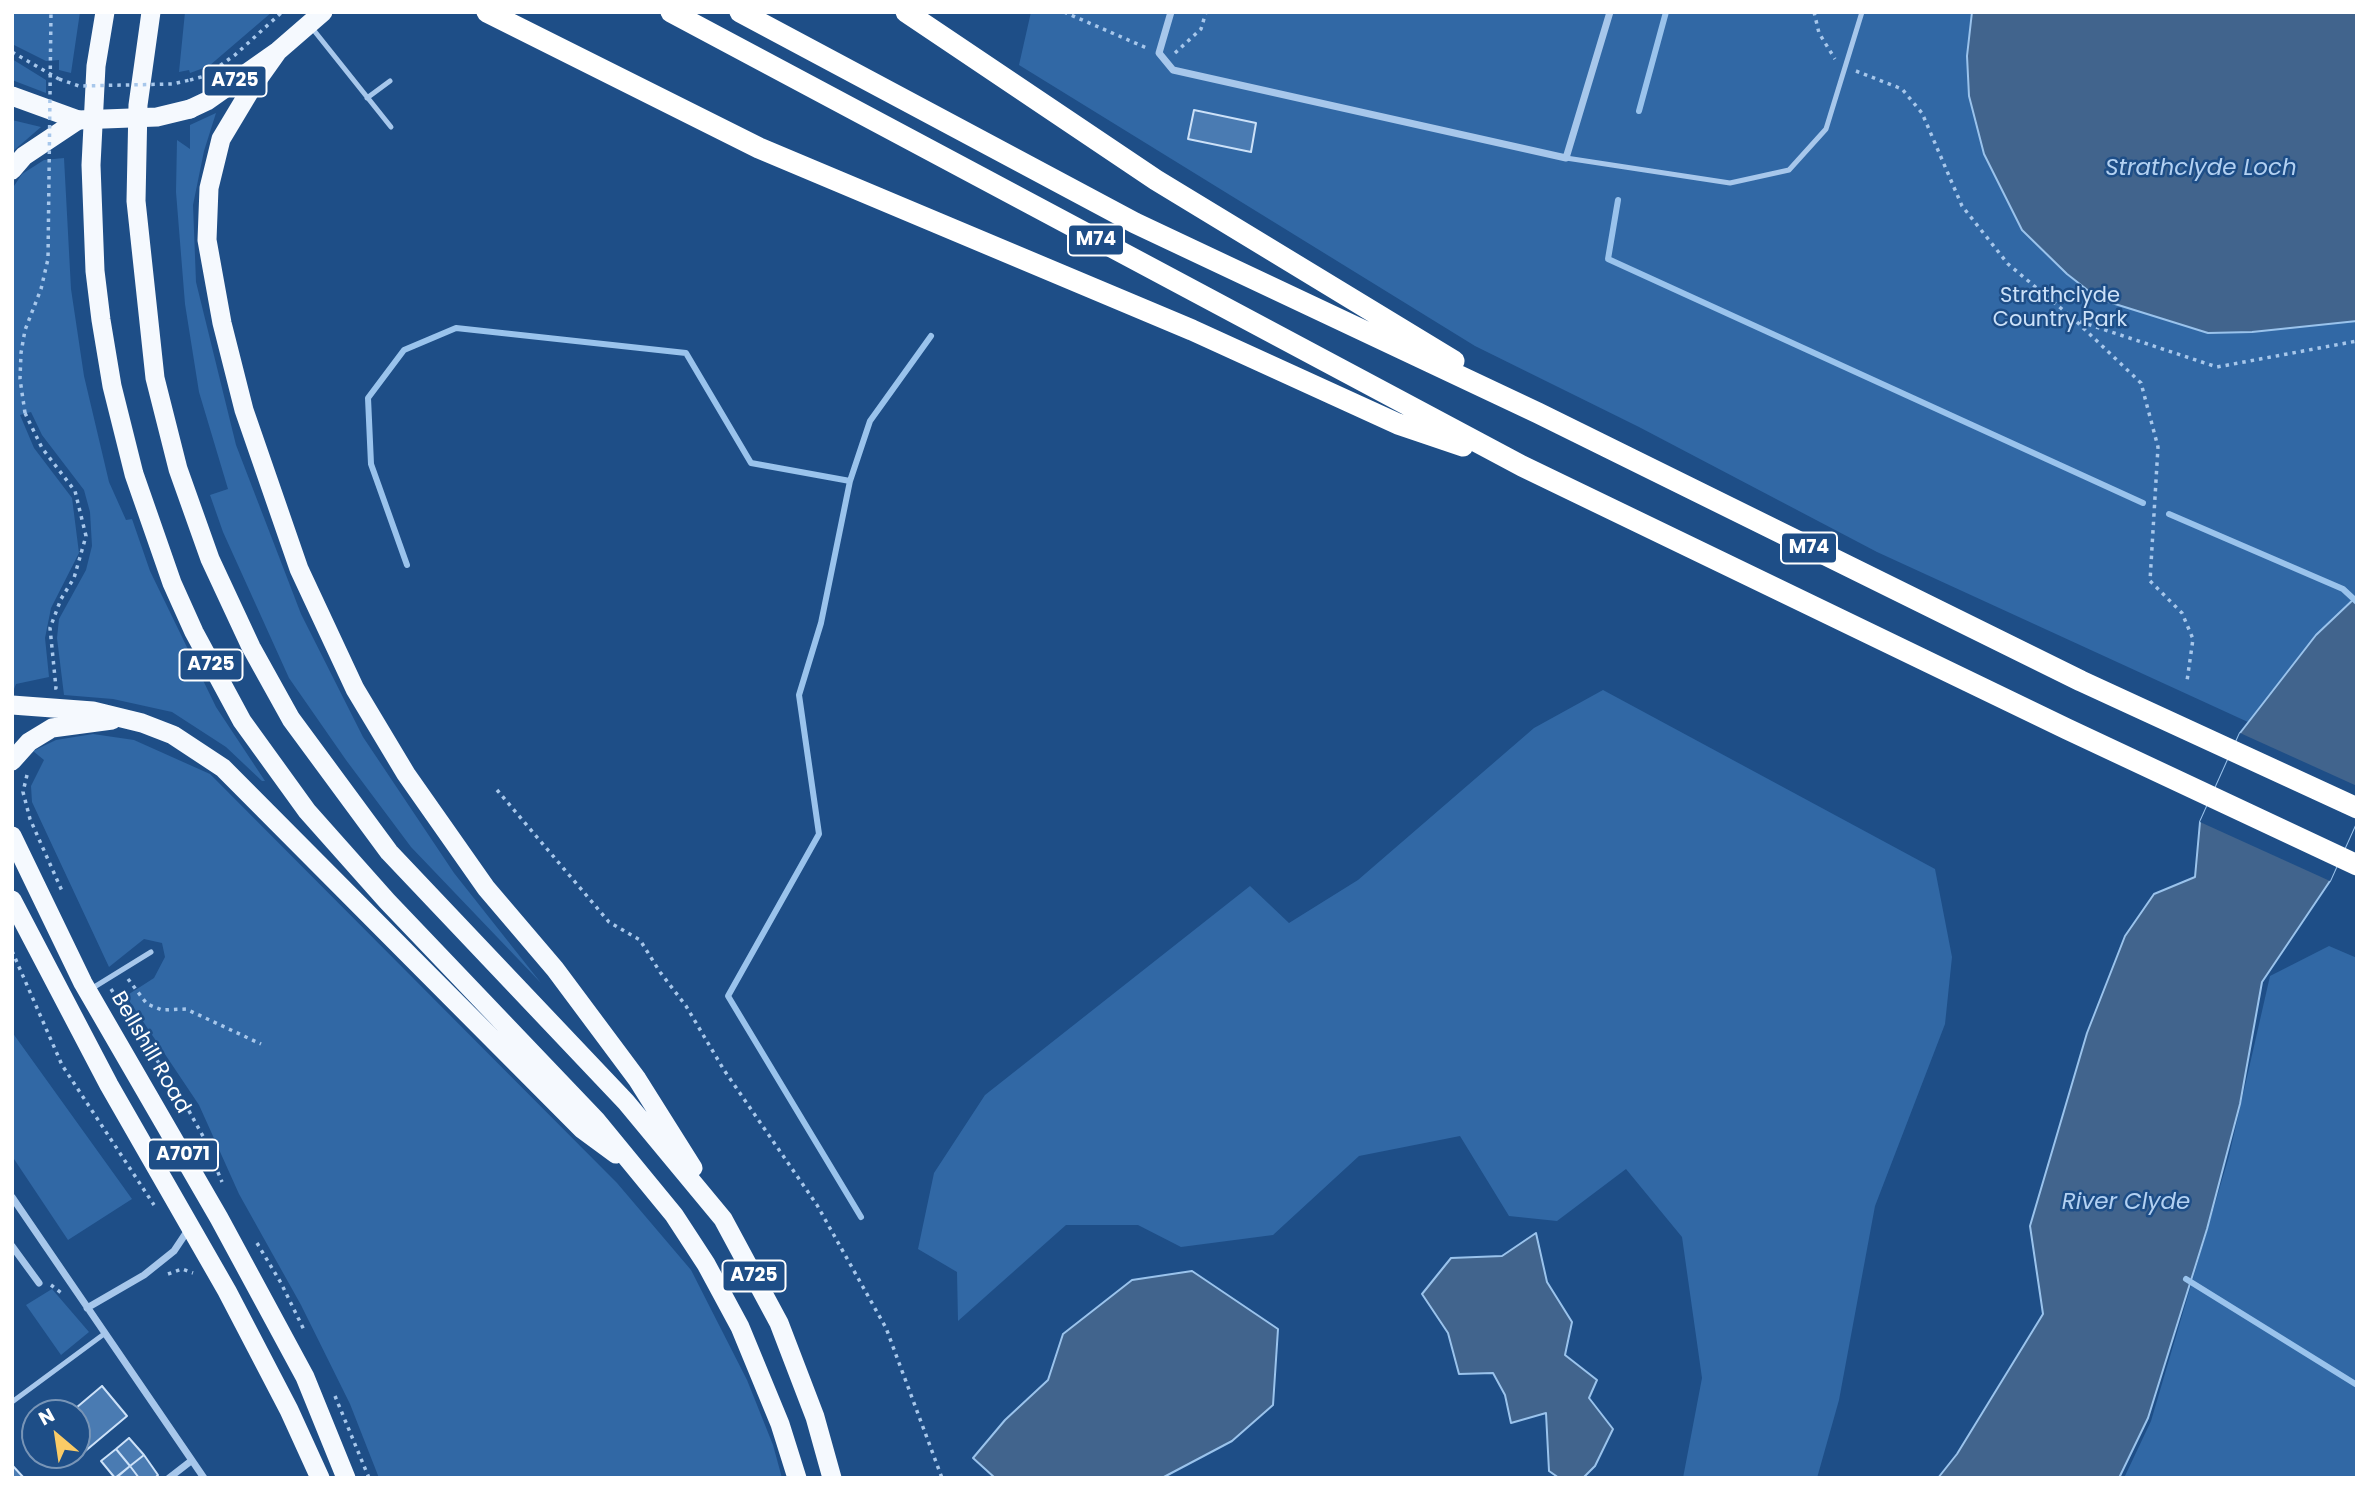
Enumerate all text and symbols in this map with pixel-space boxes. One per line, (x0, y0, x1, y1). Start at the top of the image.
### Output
road number: A725 (204, 66, 266, 96)
water label: Strathclyde Loch (2105, 155, 2297, 183)
road number: M74 (1068, 224, 1124, 256)
park label: Strathclyde Country Park (1993, 284, 2127, 334)
road number: M74 (1781, 533, 1837, 564)
road number: A725 (180, 650, 242, 680)
street label: Bellshill Road (105, 988, 195, 1118)
road number: A7071 (148, 1140, 218, 1170)
water label: River Clyde (2062, 1189, 2190, 1217)
road number: A725 (722, 1260, 786, 1292)
north arrow (21, 1399, 91, 1469)
text: N (34, 1402, 59, 1432)

